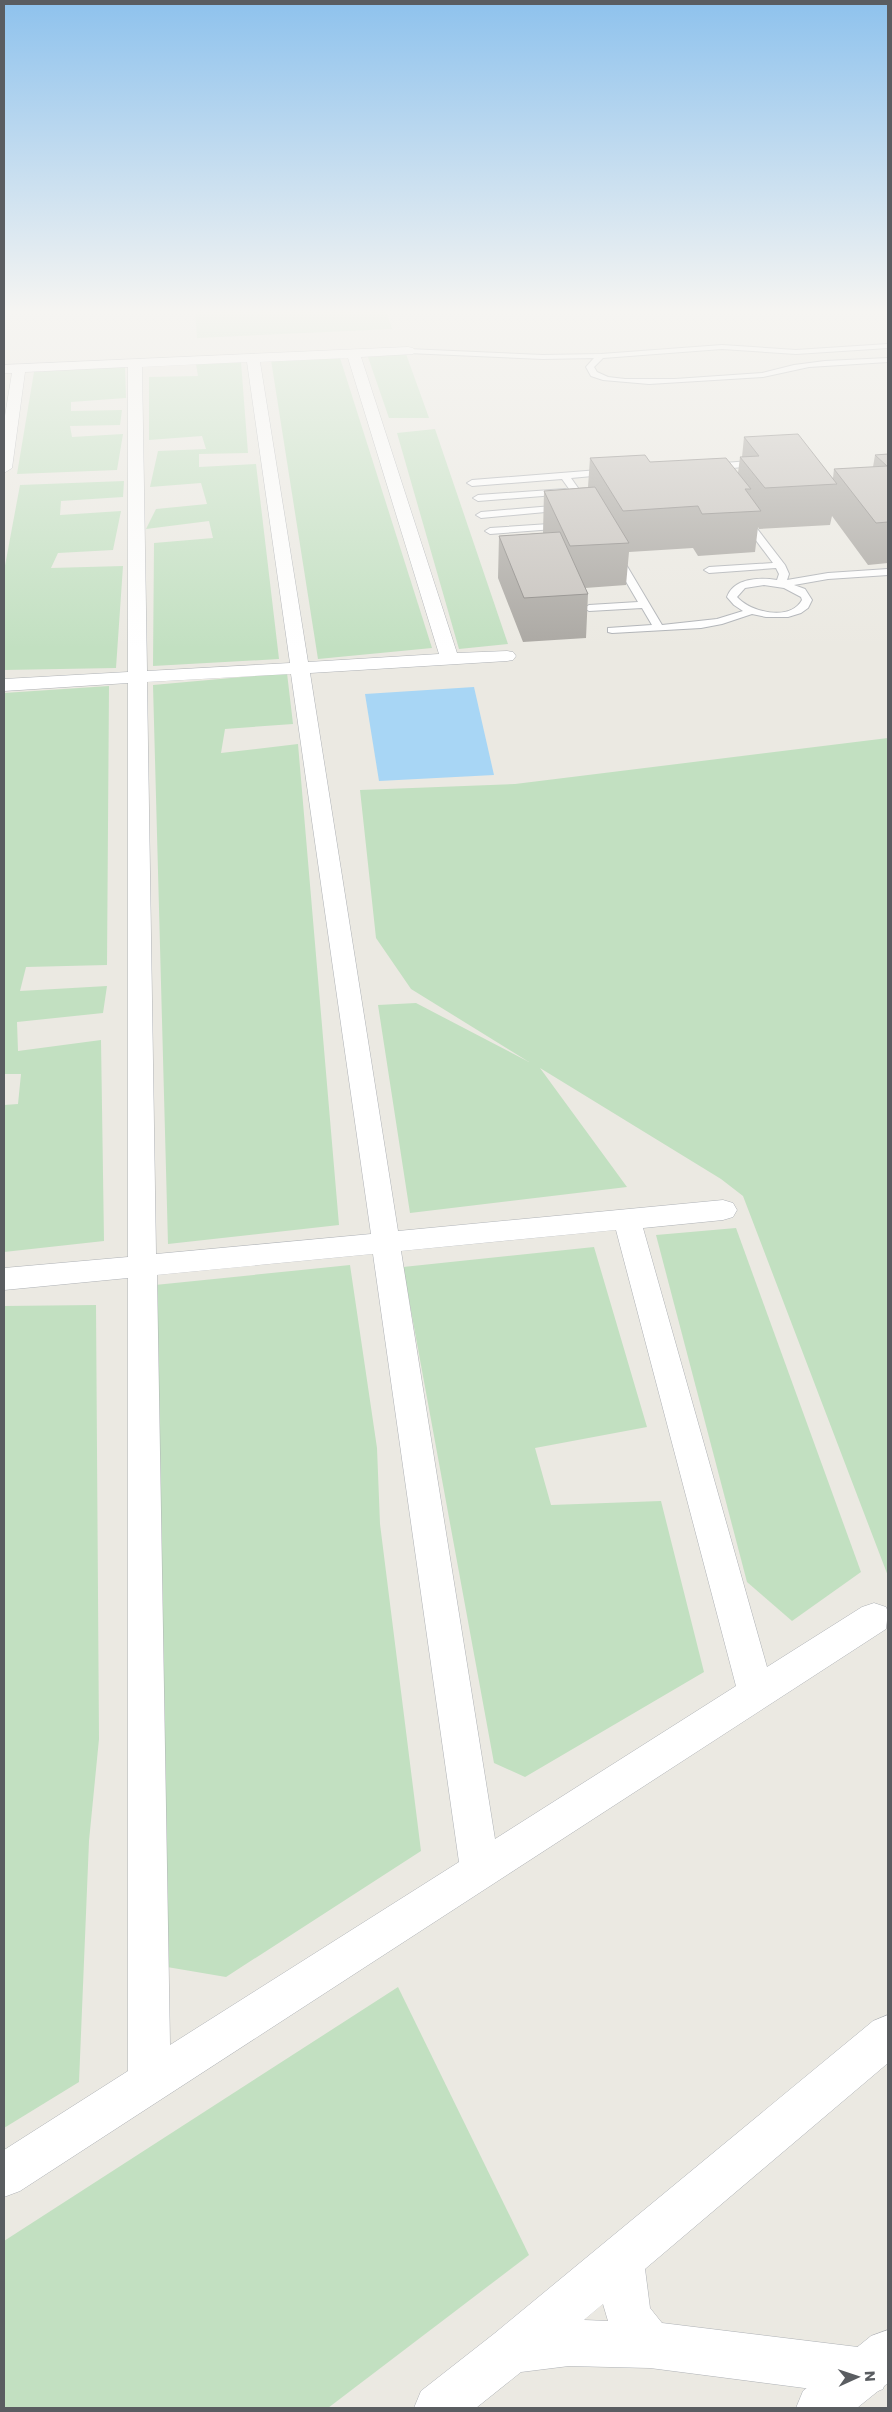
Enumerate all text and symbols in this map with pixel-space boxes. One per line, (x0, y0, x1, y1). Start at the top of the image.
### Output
north arrow (832, 2352, 882, 2402)
text: N (860, 2371, 880, 2382)

